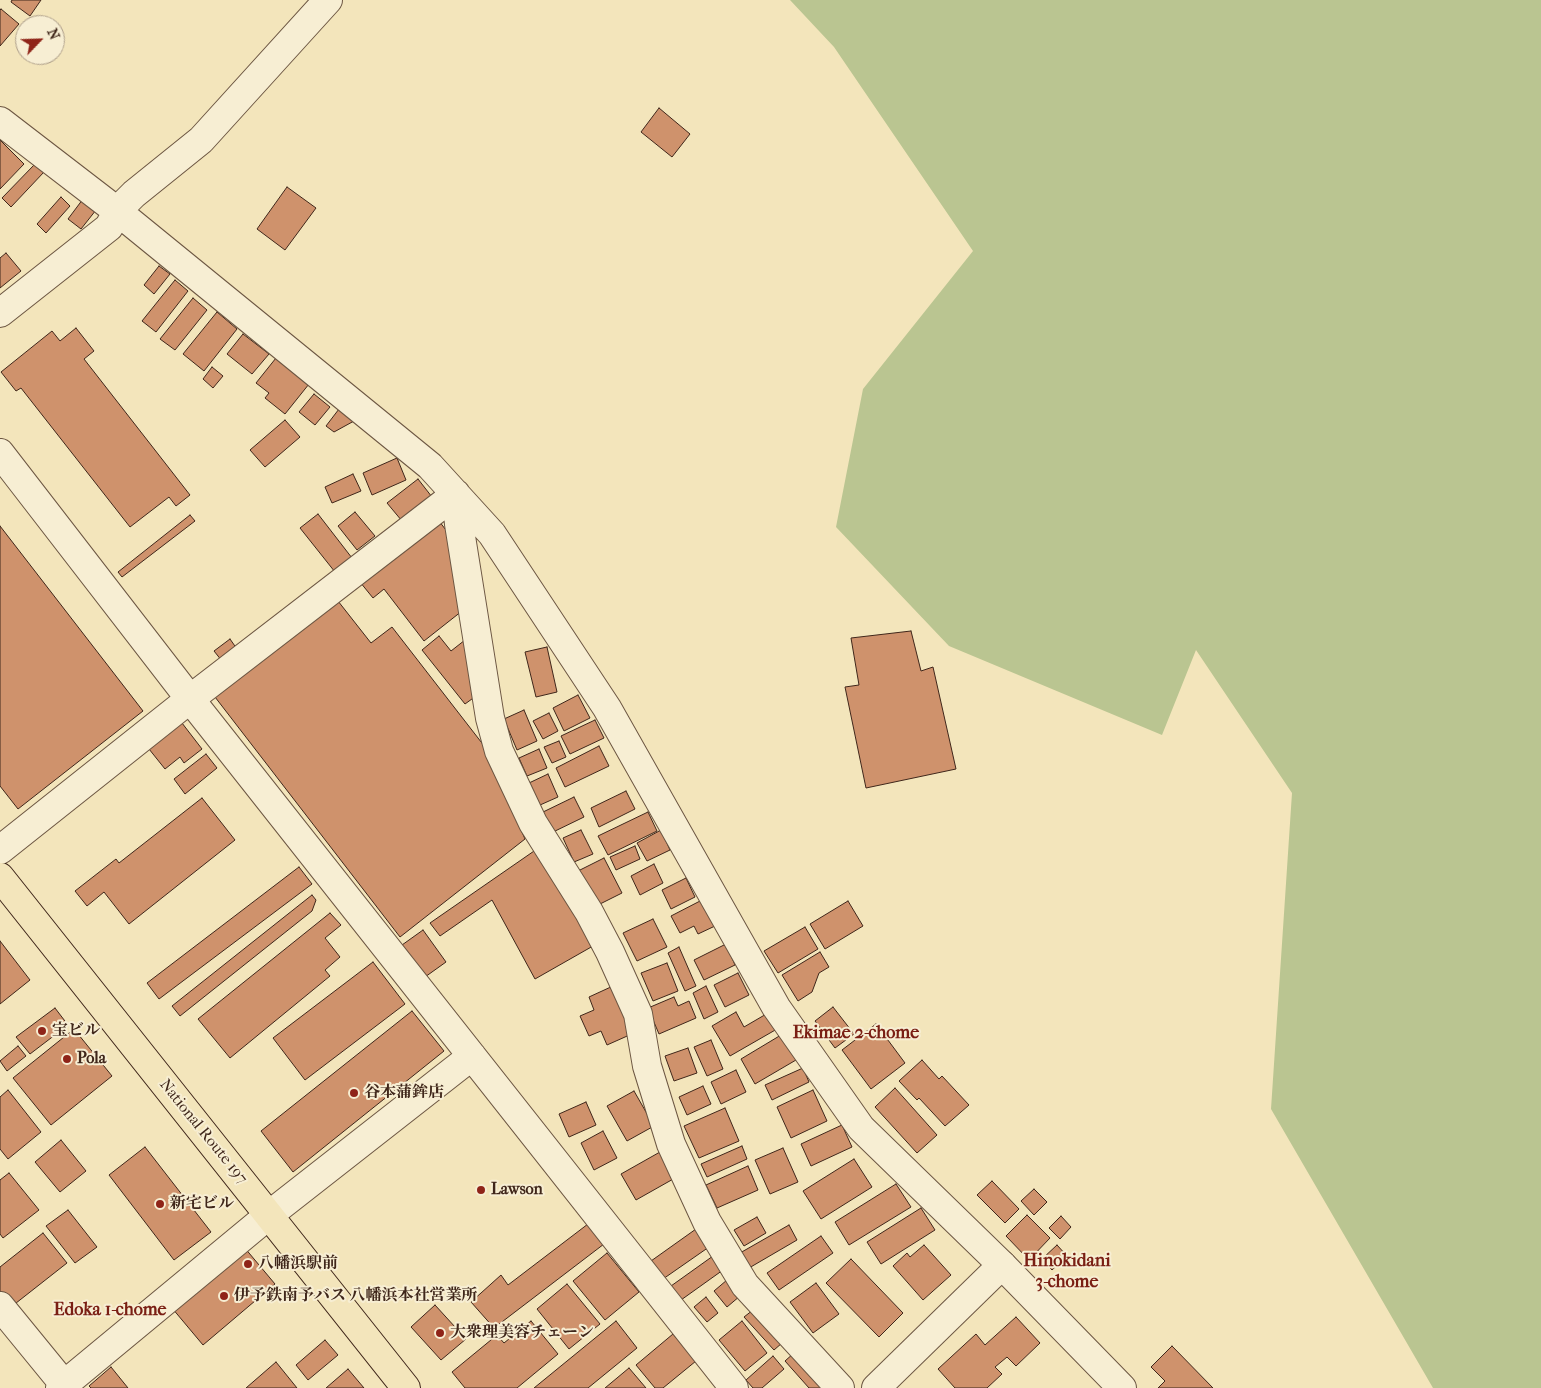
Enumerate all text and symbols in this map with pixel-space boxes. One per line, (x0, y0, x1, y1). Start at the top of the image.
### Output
north arrow (15, 15, 65, 65)
text: N (43, 26, 63, 42)
place label: 宝ビル (52, 1021, 100, 1041)
district label: Ekimae 2-chome (793, 1023, 919, 1045)
marker: 宝ビル (36, 1025, 48, 1037)
place label: Pola (77, 1049, 106, 1069)
marker: Pola (61, 1053, 73, 1065)
street label: National Route 197 (155, 1076, 251, 1188)
place label: 谷本蒲鉾店 (364, 1083, 444, 1103)
marker: 谷本蒲鉾店 (348, 1087, 360, 1099)
place label: Lawson (491, 1180, 543, 1200)
marker: Lawson (475, 1184, 487, 1196)
place label: 新宅ビル (170, 1194, 234, 1214)
marker: 新宅ビル (154, 1198, 166, 1210)
district label: Hinokidani 3-chome (1023, 1251, 1111, 1294)
place label: 八幡浜駅前 (258, 1254, 338, 1274)
marker: 八幡浜駅前 (242, 1258, 254, 1270)
place label: 伊予鉄南予バス 八幡浜本社営業所 (234, 1286, 477, 1306)
marker: 伊予鉄南予バス 八幡浜本社営業所 (218, 1290, 230, 1302)
district label: Edoka 1-chome (53, 1300, 167, 1322)
place label: 大衆理美容チェーン (450, 1323, 594, 1343)
marker: 大衆理美容チェーン (434, 1327, 446, 1339)

